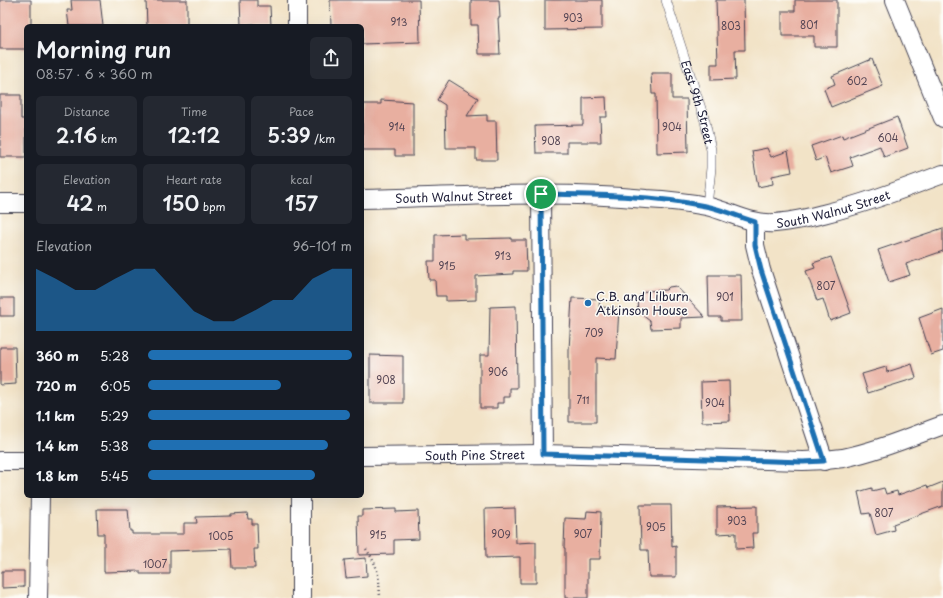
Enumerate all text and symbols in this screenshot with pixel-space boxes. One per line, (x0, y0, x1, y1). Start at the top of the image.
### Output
house number: 903 (563, 10, 583, 25)
house number: 913 (391, 14, 408, 29)
house number: 801 (800, 17, 818, 32)
house number: 803 (721, 18, 741, 33)
text: Morning run (36, 32, 171, 65)
button: share (310, 37, 352, 79)
street label: East 9th Street (677, 58, 719, 146)
text: 08:57 · 6 × 360 m (36, 64, 152, 83)
house number: 602 (846, 73, 868, 88)
text: Distance (64, 103, 110, 120)
text: Time (181, 103, 207, 120)
text: Pace (289, 103, 314, 120)
house number: 914 (389, 119, 406, 134)
house number: 904 (662, 119, 682, 134)
text: 2.16 (56, 120, 97, 150)
text: 12:12 (168, 120, 220, 150)
text: 5:39 (267, 120, 311, 150)
text: km (97, 130, 117, 147)
text: /km (311, 130, 335, 147)
house number: 604 (878, 130, 899, 145)
house number: 908 (541, 133, 561, 148)
text: Elevation (63, 171, 110, 188)
text: Heart rate (166, 171, 222, 188)
text: kcal (290, 171, 312, 188)
pin (524, 177, 558, 211)
icon: arrive (530, 183, 552, 205)
street label: South Walnut Street (775, 185, 893, 232)
street label: South Walnut Street (395, 186, 513, 207)
text: 42 (66, 188, 93, 218)
text: 150 (162, 188, 199, 218)
text: 157 (285, 188, 318, 218)
text: m (93, 198, 107, 215)
text: bpm (199, 198, 226, 215)
text: Elevation (36, 236, 92, 255)
text: 96–101 m (293, 236, 352, 255)
house number: 913 (495, 248, 512, 263)
house number: 915 (438, 258, 456, 273)
house number: 807 (817, 278, 836, 293)
place label: C.B. and Lilburn Atkinson House (596, 287, 689, 319)
house number: 901 (716, 289, 734, 304)
marker: C.B. and Lilburn Atkinson House (583, 298, 593, 308)
house number: 709 (585, 325, 603, 340)
text: 360 m (36, 346, 79, 365)
text: 5:28 (100, 346, 129, 365)
house number: 906 (488, 364, 508, 379)
house number: 908 (376, 372, 396, 387)
text: 720 m (36, 376, 77, 395)
text: 6:05 (100, 376, 131, 395)
house number: 711 (576, 392, 590, 407)
house number: 904 (705, 395, 725, 410)
text: 1.1 km (36, 406, 75, 425)
text: 5:29 (100, 406, 129, 425)
text: 1.4 km (36, 436, 79, 455)
text: 5:38 (100, 436, 129, 455)
street label: South Pine Street (425, 445, 525, 464)
text: 1.8 km (36, 466, 78, 485)
text: 5:45 (100, 466, 129, 485)
house number: 807 (875, 505, 894, 520)
house number: 903 (727, 513, 747, 528)
house number: 905 (646, 519, 666, 534)
house number: 909 (491, 526, 511, 541)
house number: 907 (574, 526, 593, 541)
house number: 915 (369, 527, 387, 542)
house number: 1005 (209, 528, 233, 543)
house number: 1007 (143, 556, 167, 571)

